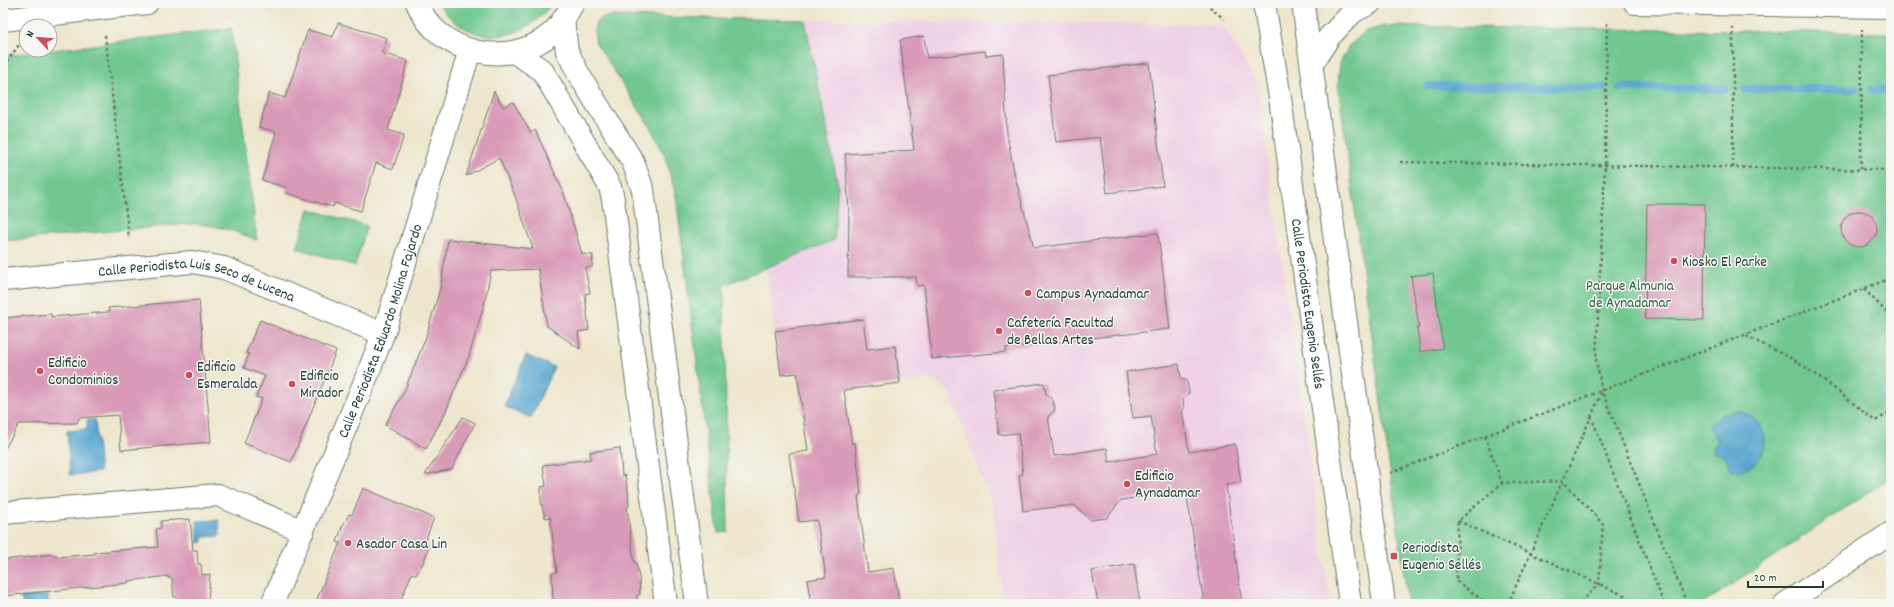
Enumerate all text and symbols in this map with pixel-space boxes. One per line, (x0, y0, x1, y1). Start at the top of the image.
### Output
north arrow (18, 18, 58, 58)
text: N (22, 28, 39, 40)
street label: Calle Periodista Eugenio Sellés (1284, 217, 1329, 391)
street label: Calle Periodista Eduardo Molina Fajardo (333, 221, 429, 442)
place label: Kiosko El Parke (1682, 252, 1767, 274)
street label: Calle Periodista Luis Seco de Lucena (97, 253, 299, 310)
marker: Kiosko El Parke (1669, 256, 1679, 266)
park label: Parque Almunia de Aynadamar (1586, 276, 1675, 315)
place label: Campus Aynadamar (1036, 284, 1150, 306)
marker: Campus Aynadamar (1023, 288, 1033, 298)
place label: Cafetería Facultad de Bellas Artes (1007, 313, 1114, 352)
marker: Cafetería Facultad de Bellas Artes (994, 326, 1004, 336)
place label: Edificio Condominios (48, 353, 118, 392)
place label: Edificio Esmeralda (197, 357, 258, 396)
marker: Edificio Condominios (35, 366, 45, 376)
place label: Edificio Mirador (300, 366, 344, 405)
marker: Edificio Esmeralda (184, 370, 194, 380)
marker: Edificio Mirador (287, 379, 297, 389)
place label: Edificio Aynadamar (1135, 466, 1201, 505)
marker: Edificio Aynadamar (1122, 479, 1132, 489)
place label: Asador Casa Lin (356, 534, 447, 556)
marker: Asador Casa Lin (343, 538, 353, 548)
place label: Periodista Eugenio Sellés (1402, 538, 1481, 577)
marker: Periodista Eugenio Sellés (1389, 551, 1399, 561)
scale bar (1748, 563, 1823, 589)
text: 20 m (1754, 570, 1777, 587)

